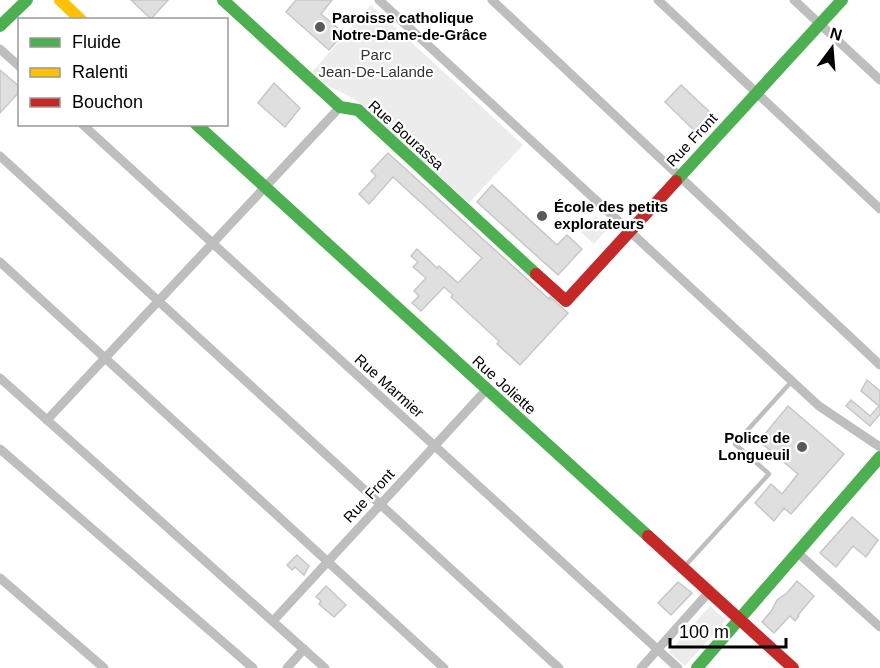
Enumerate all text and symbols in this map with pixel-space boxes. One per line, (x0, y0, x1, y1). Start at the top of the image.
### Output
place label: Paroisse catholique Notre-Dame-de-Grâce (332, 9, 487, 43)
legend (18, 18, 228, 126)
north arrow (802, 18, 862, 78)
marker: Paroisse catholique Notre-Dame-de-Grâce (313, 20, 327, 34)
text: N (828, 24, 844, 44)
text: Fluide (72, 32, 121, 52)
park label: Parc Jean-De-Lalande (318, 46, 434, 80)
text: Ralenti (72, 62, 128, 82)
text: Bouchon (72, 92, 143, 112)
street label: Rue Bourassa (365, 97, 448, 173)
street label: Rue Front (663, 109, 721, 170)
place label: École des petits explorateurs (554, 198, 668, 232)
marker: École des petits explorateurs (535, 209, 549, 223)
street label: Rue Marmier (351, 350, 427, 421)
street label: Rue Joliette (469, 352, 539, 417)
place label: Police de Longueuil (718, 429, 790, 463)
marker: Police de Longueuil (795, 440, 809, 454)
street label: Rue Front (340, 465, 398, 526)
scale bar (670, 611, 786, 649)
text: 100 m (679, 622, 729, 642)

